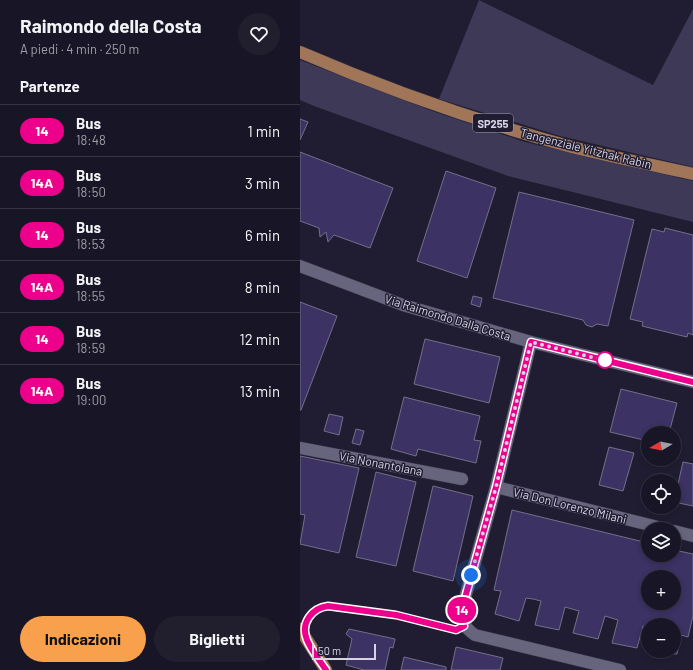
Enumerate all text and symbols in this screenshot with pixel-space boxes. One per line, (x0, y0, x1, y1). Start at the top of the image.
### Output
button: heart (238, 13, 280, 55)
text: Raimondo della Costa (20, 14, 202, 37)
text: A piedi · 4 min · 250 m (20, 41, 139, 57)
text: Partenze (20, 77, 80, 95)
text: Bus (76, 114, 101, 132)
road number: SP255 (473, 114, 513, 132)
text: 14 (35, 122, 49, 139)
text: 1 min (247, 122, 280, 140)
street label: Tangenziale Yitzhak Rabin (519, 125, 653, 171)
text: 18:48 (76, 132, 106, 148)
text: Bus (76, 166, 101, 184)
text: 14A (31, 174, 53, 191)
text: 3 min (245, 174, 280, 192)
text: 18:50 (76, 184, 106, 200)
text: Bus (76, 218, 101, 236)
text: 14 (35, 226, 49, 243)
text: 6 min (245, 226, 280, 244)
text: 18:53 (76, 236, 105, 252)
text: Bus (76, 270, 101, 288)
text: 14A (31, 278, 53, 295)
text: 8 min (245, 278, 280, 296)
text: 18:55 (76, 288, 105, 304)
street label: Via Raimondo Dalla Costa (383, 291, 513, 343)
text: Bus (76, 322, 101, 340)
text: 14 (35, 330, 49, 347)
text: 12 min (239, 330, 280, 348)
text: 18:59 (76, 340, 105, 356)
unlabelled marker (596, 351, 614, 369)
text: Bus (76, 374, 101, 392)
text: 14A (31, 382, 53, 399)
text: 13 min (240, 382, 280, 400)
text: 19:00 (76, 392, 106, 408)
north arrow (641, 426, 681, 466)
map controls (641, 426, 681, 658)
street label: Via Nonantolana (338, 448, 424, 478)
button: locate (641, 474, 681, 514)
street label: Via Don Lorenzo Milani (512, 484, 628, 526)
button: layers (641, 522, 681, 562)
your location (461, 565, 481, 585)
button: + (641, 570, 681, 610)
line badge: 14 (444, 597, 480, 623)
text: 14 (455, 601, 469, 618)
button: Indicazioni (20, 616, 146, 662)
button: Biglietti (154, 616, 280, 662)
button: − (641, 618, 681, 658)
scale bar (312, 642, 376, 661)
text: 50 m (318, 644, 341, 657)

